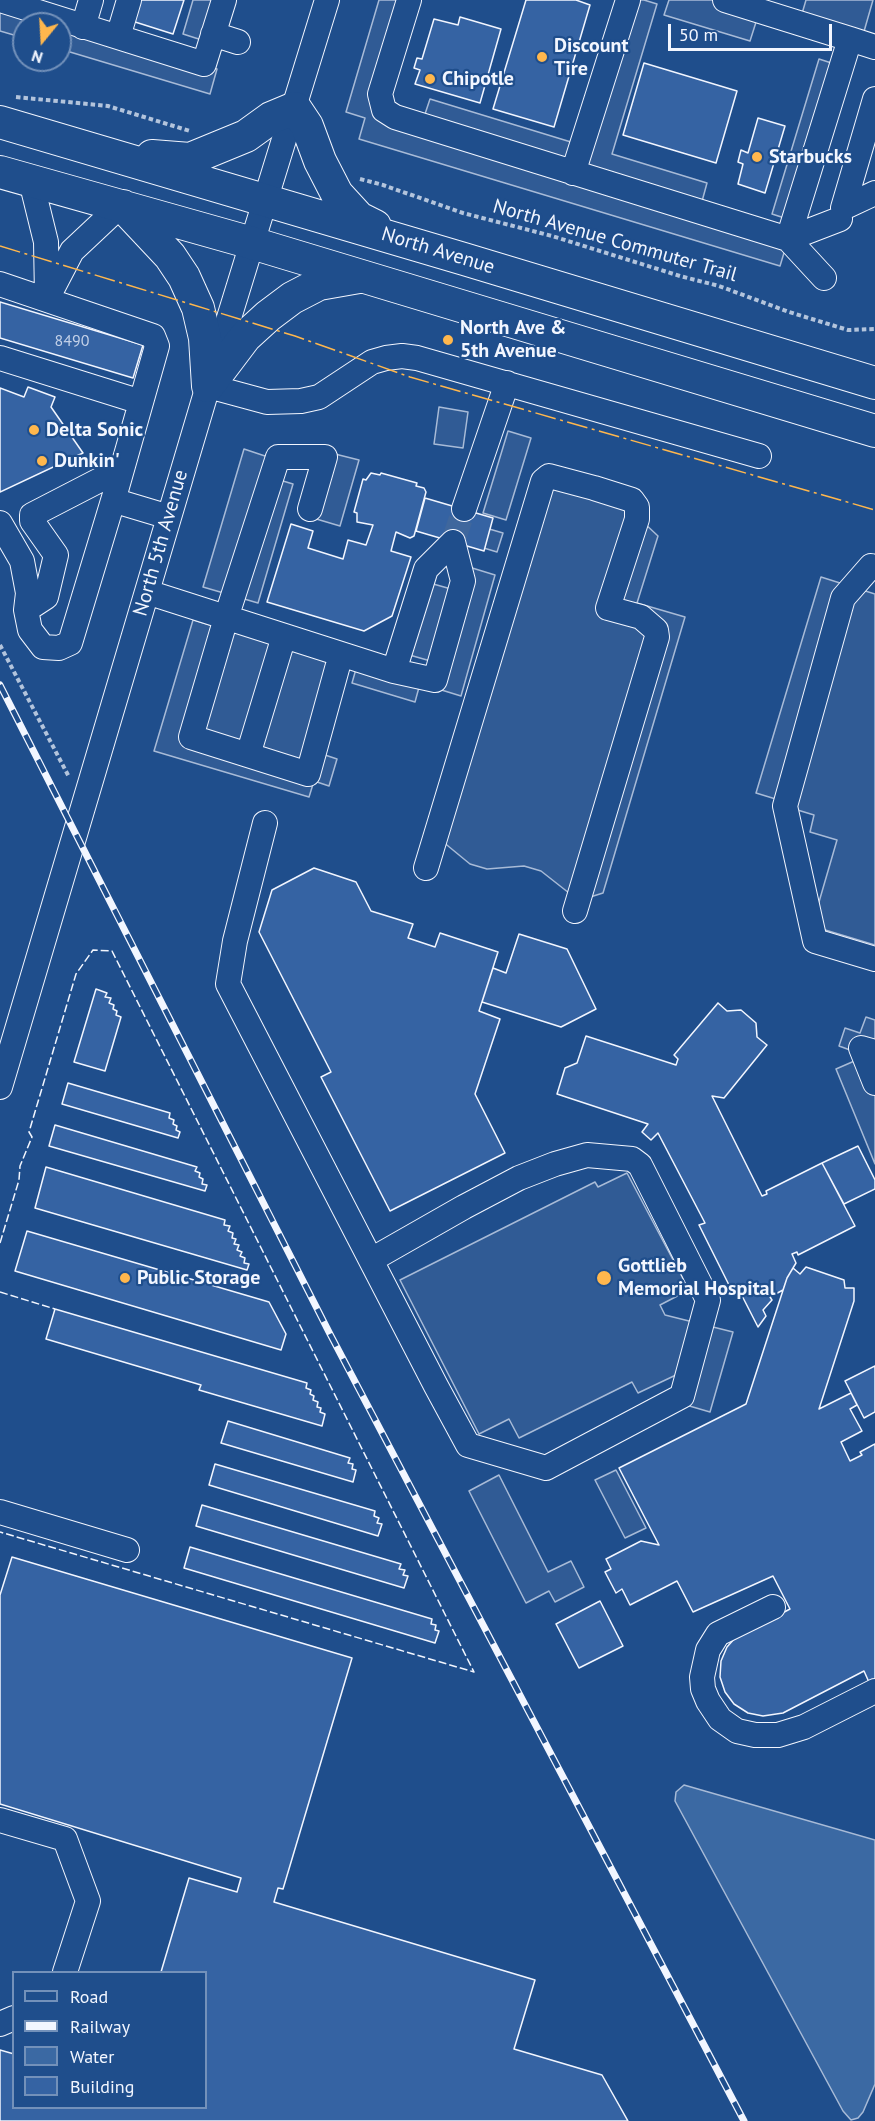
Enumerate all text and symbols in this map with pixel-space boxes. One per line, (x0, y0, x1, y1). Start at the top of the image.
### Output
north arrow (12, 12, 72, 72)
scale bar (671, 12, 834, 50)
text: 50 m (679, 23, 718, 46)
place label: Discount Tire (554, 34, 628, 81)
text: N (29, 46, 45, 68)
marker: Discount Tire (535, 50, 549, 64)
place label: Chipotle (442, 67, 514, 91)
marker: Chipotle (423, 72, 437, 86)
place label: Starbucks (769, 145, 852, 169)
marker: Starbucks (750, 150, 764, 164)
street label: North Avenue Commuter Trail (490, 195, 740, 287)
street label: North Avenue (378, 222, 498, 280)
place label: North Ave & 5th Avenue (460, 316, 566, 363)
house number: 8490 (55, 331, 89, 351)
marker: North Ave & 5th Avenue (441, 333, 455, 347)
place label: Delta Sonic (46, 418, 143, 442)
marker: Delta Sonic (27, 423, 41, 437)
place label: Dunkin' (54, 449, 120, 473)
marker: Dunkin' (35, 454, 49, 468)
street label: North 5th Avenue (129, 467, 193, 619)
place label: Gottlieb Memorial Hospital (618, 1254, 775, 1301)
place label: Public Storage (137, 1266, 260, 1290)
marker: Gottlieb Memorial Hospital (595, 1269, 613, 1287)
marker: Public Storage (118, 1271, 132, 1285)
legend (12, 1971, 207, 2109)
text: Road (70, 1985, 108, 2008)
text: Railway (70, 2015, 130, 2038)
text: Water (70, 2045, 114, 2068)
text: Building (70, 2075, 134, 2098)

